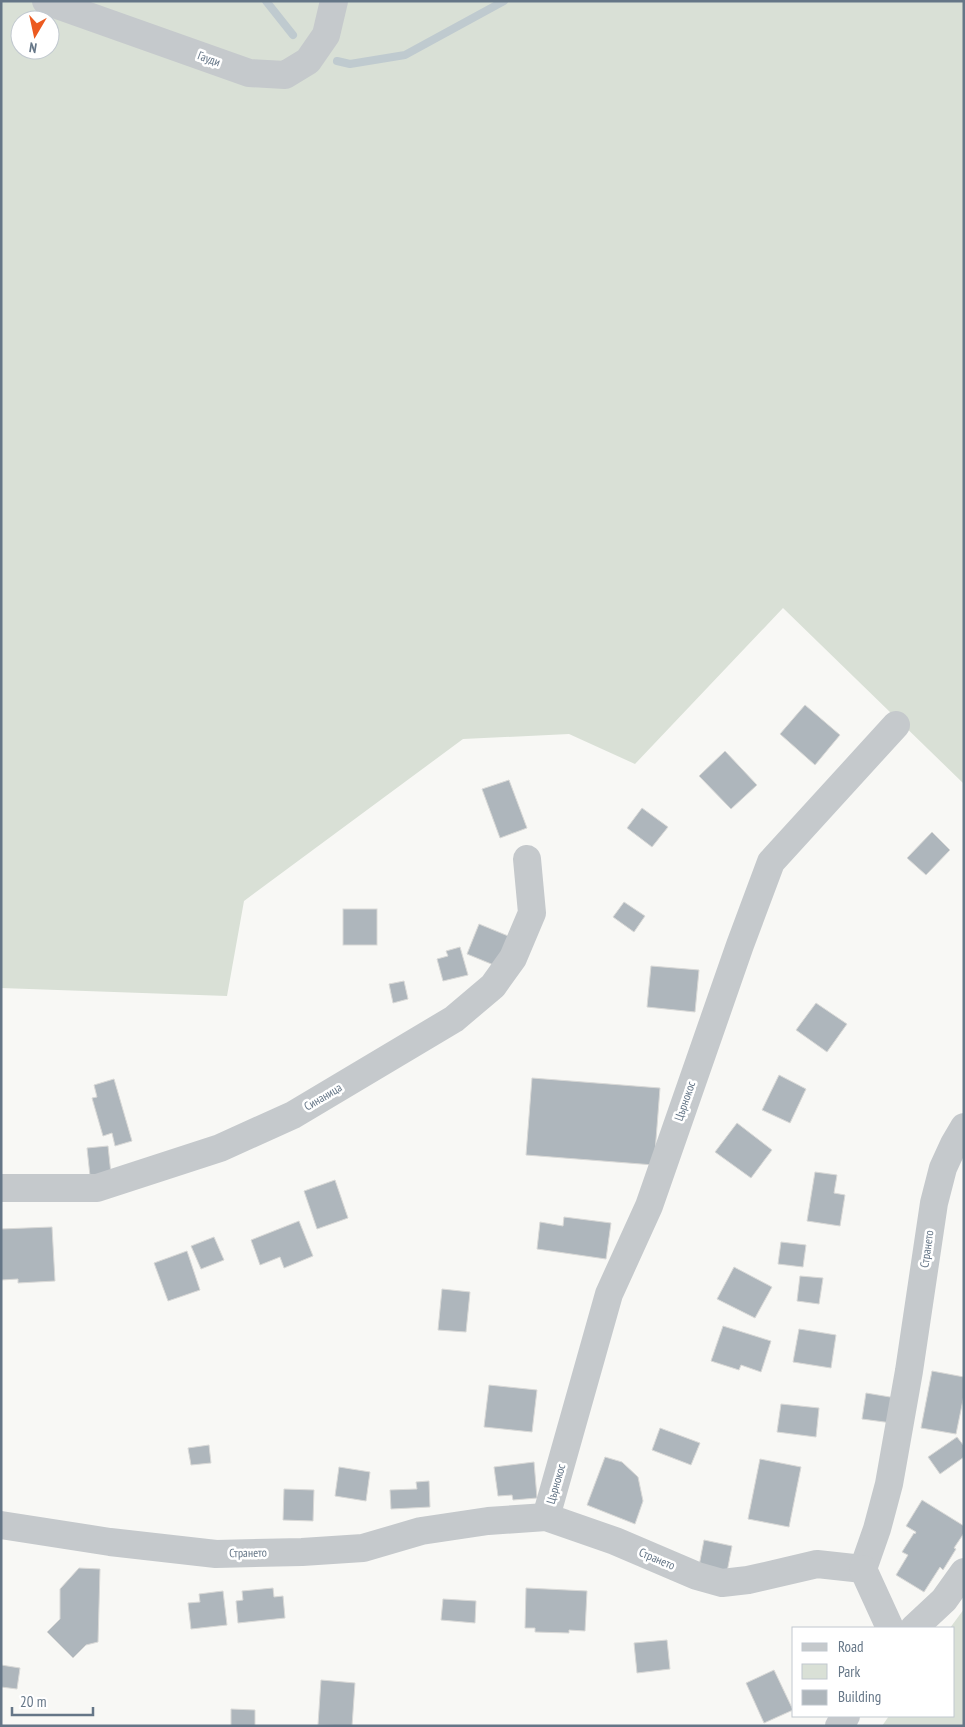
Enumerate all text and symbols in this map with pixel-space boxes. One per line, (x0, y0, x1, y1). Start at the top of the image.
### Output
north arrow (10, 10, 60, 60)
text: N (28, 38, 38, 57)
street label: Гауди (196, 48, 222, 69)
street label: Църнокос (671, 1078, 699, 1123)
street label: Синаница (301, 1079, 344, 1114)
street label: Странето (916, 1229, 937, 1269)
street label: Църнокос (543, 1461, 569, 1506)
street label: Странето (637, 1544, 678, 1573)
street label: Странето (229, 1545, 267, 1560)
legend (792, 1627, 955, 1717)
text: Road (838, 1637, 864, 1656)
text: Park (838, 1662, 860, 1681)
scale bar (12, 1684, 94, 1716)
text: Building (838, 1687, 881, 1706)
text: 20 m (20, 1692, 46, 1711)

